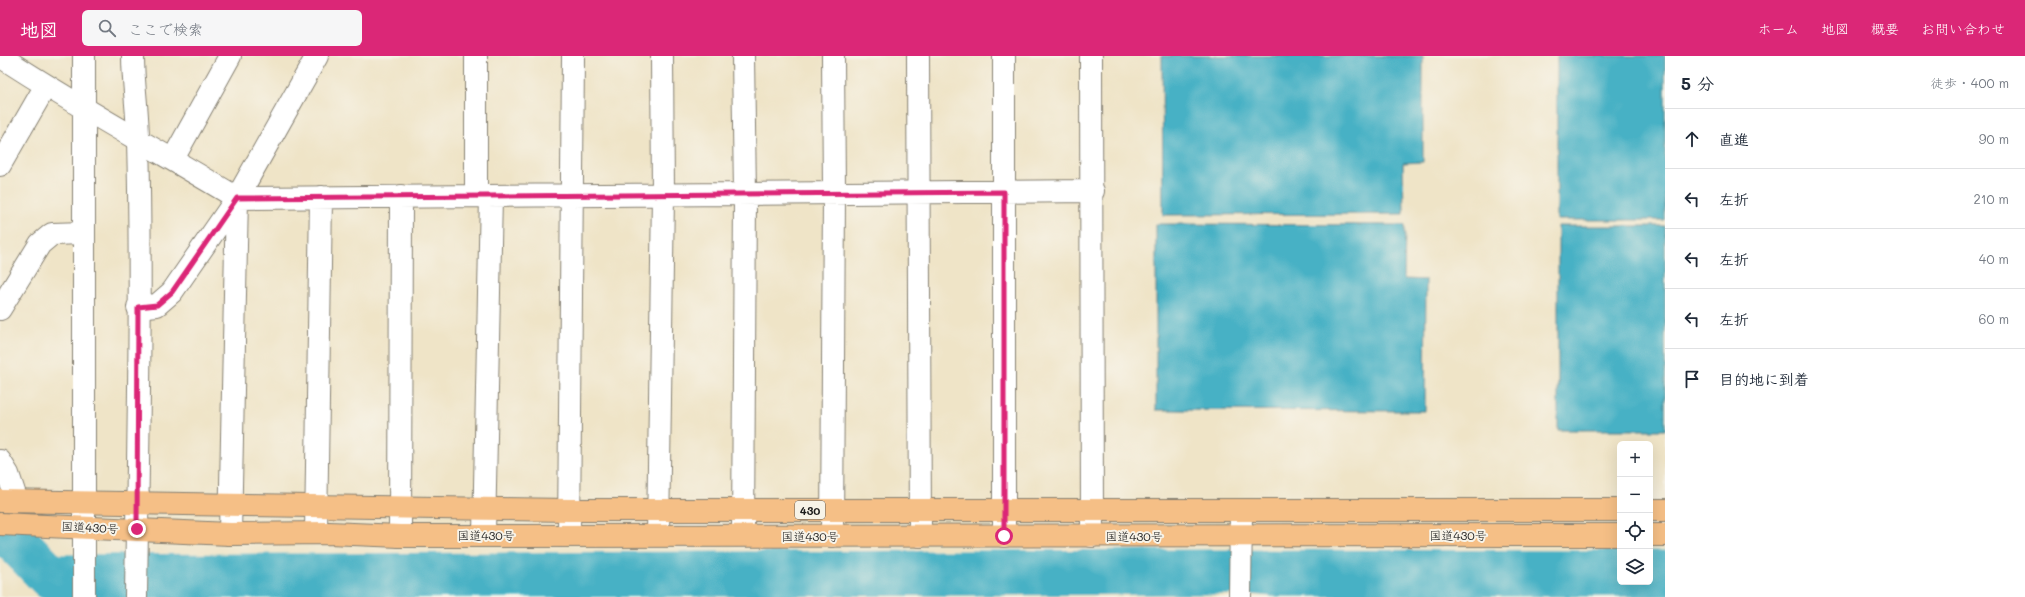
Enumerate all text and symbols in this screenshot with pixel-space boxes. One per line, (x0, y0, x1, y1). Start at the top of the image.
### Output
search box (82, 10, 362, 46)
text: 地図 (20, 17, 58, 42)
icon: search (96, 17, 118, 39)
text: ここで検索 (128, 19, 203, 39)
text: ホーム (1758, 19, 1799, 38)
text: 地図 (1821, 19, 1849, 38)
text: 概要 (1871, 19, 1899, 38)
text: お問い合わせ (1921, 19, 2005, 38)
text: 5 分 (1681, 72, 1714, 94)
text: 徒歩 · 400 m (1931, 74, 2009, 91)
icon: ahead (1681, 128, 1703, 150)
text: 直進 (1719, 129, 1749, 149)
text: 90 m (1979, 130, 2009, 147)
icon: left (1681, 188, 1703, 210)
text: 左折 (1719, 189, 1749, 209)
text: 210 m (1973, 190, 2009, 207)
icon: left (1681, 248, 1703, 270)
text: 左折 (1719, 249, 1749, 269)
text: 40 m (1979, 250, 2009, 267)
icon: left (1681, 308, 1703, 330)
text: 左折 (1719, 309, 1749, 329)
text: 60 m (1979, 310, 2009, 327)
icon: arrive (1681, 368, 1703, 390)
text: 目的地に到着 (1719, 369, 1809, 389)
map controls (1617, 441, 1653, 585)
button: + (1617, 441, 1653, 477)
button: − (1617, 477, 1653, 513)
road number: 430 (795, 501, 825, 519)
button: locate (1617, 513, 1653, 549)
street label: 国道430号 (61, 518, 119, 536)
route end (128, 520, 146, 538)
street label: 国道430号 (457, 527, 515, 543)
route start (995, 527, 1013, 545)
street label: 国道430号 (1429, 527, 1487, 543)
street label: 国道430号 (781, 528, 839, 544)
street label: 国道430号 (1105, 528, 1163, 544)
button: layers (1617, 549, 1653, 585)

